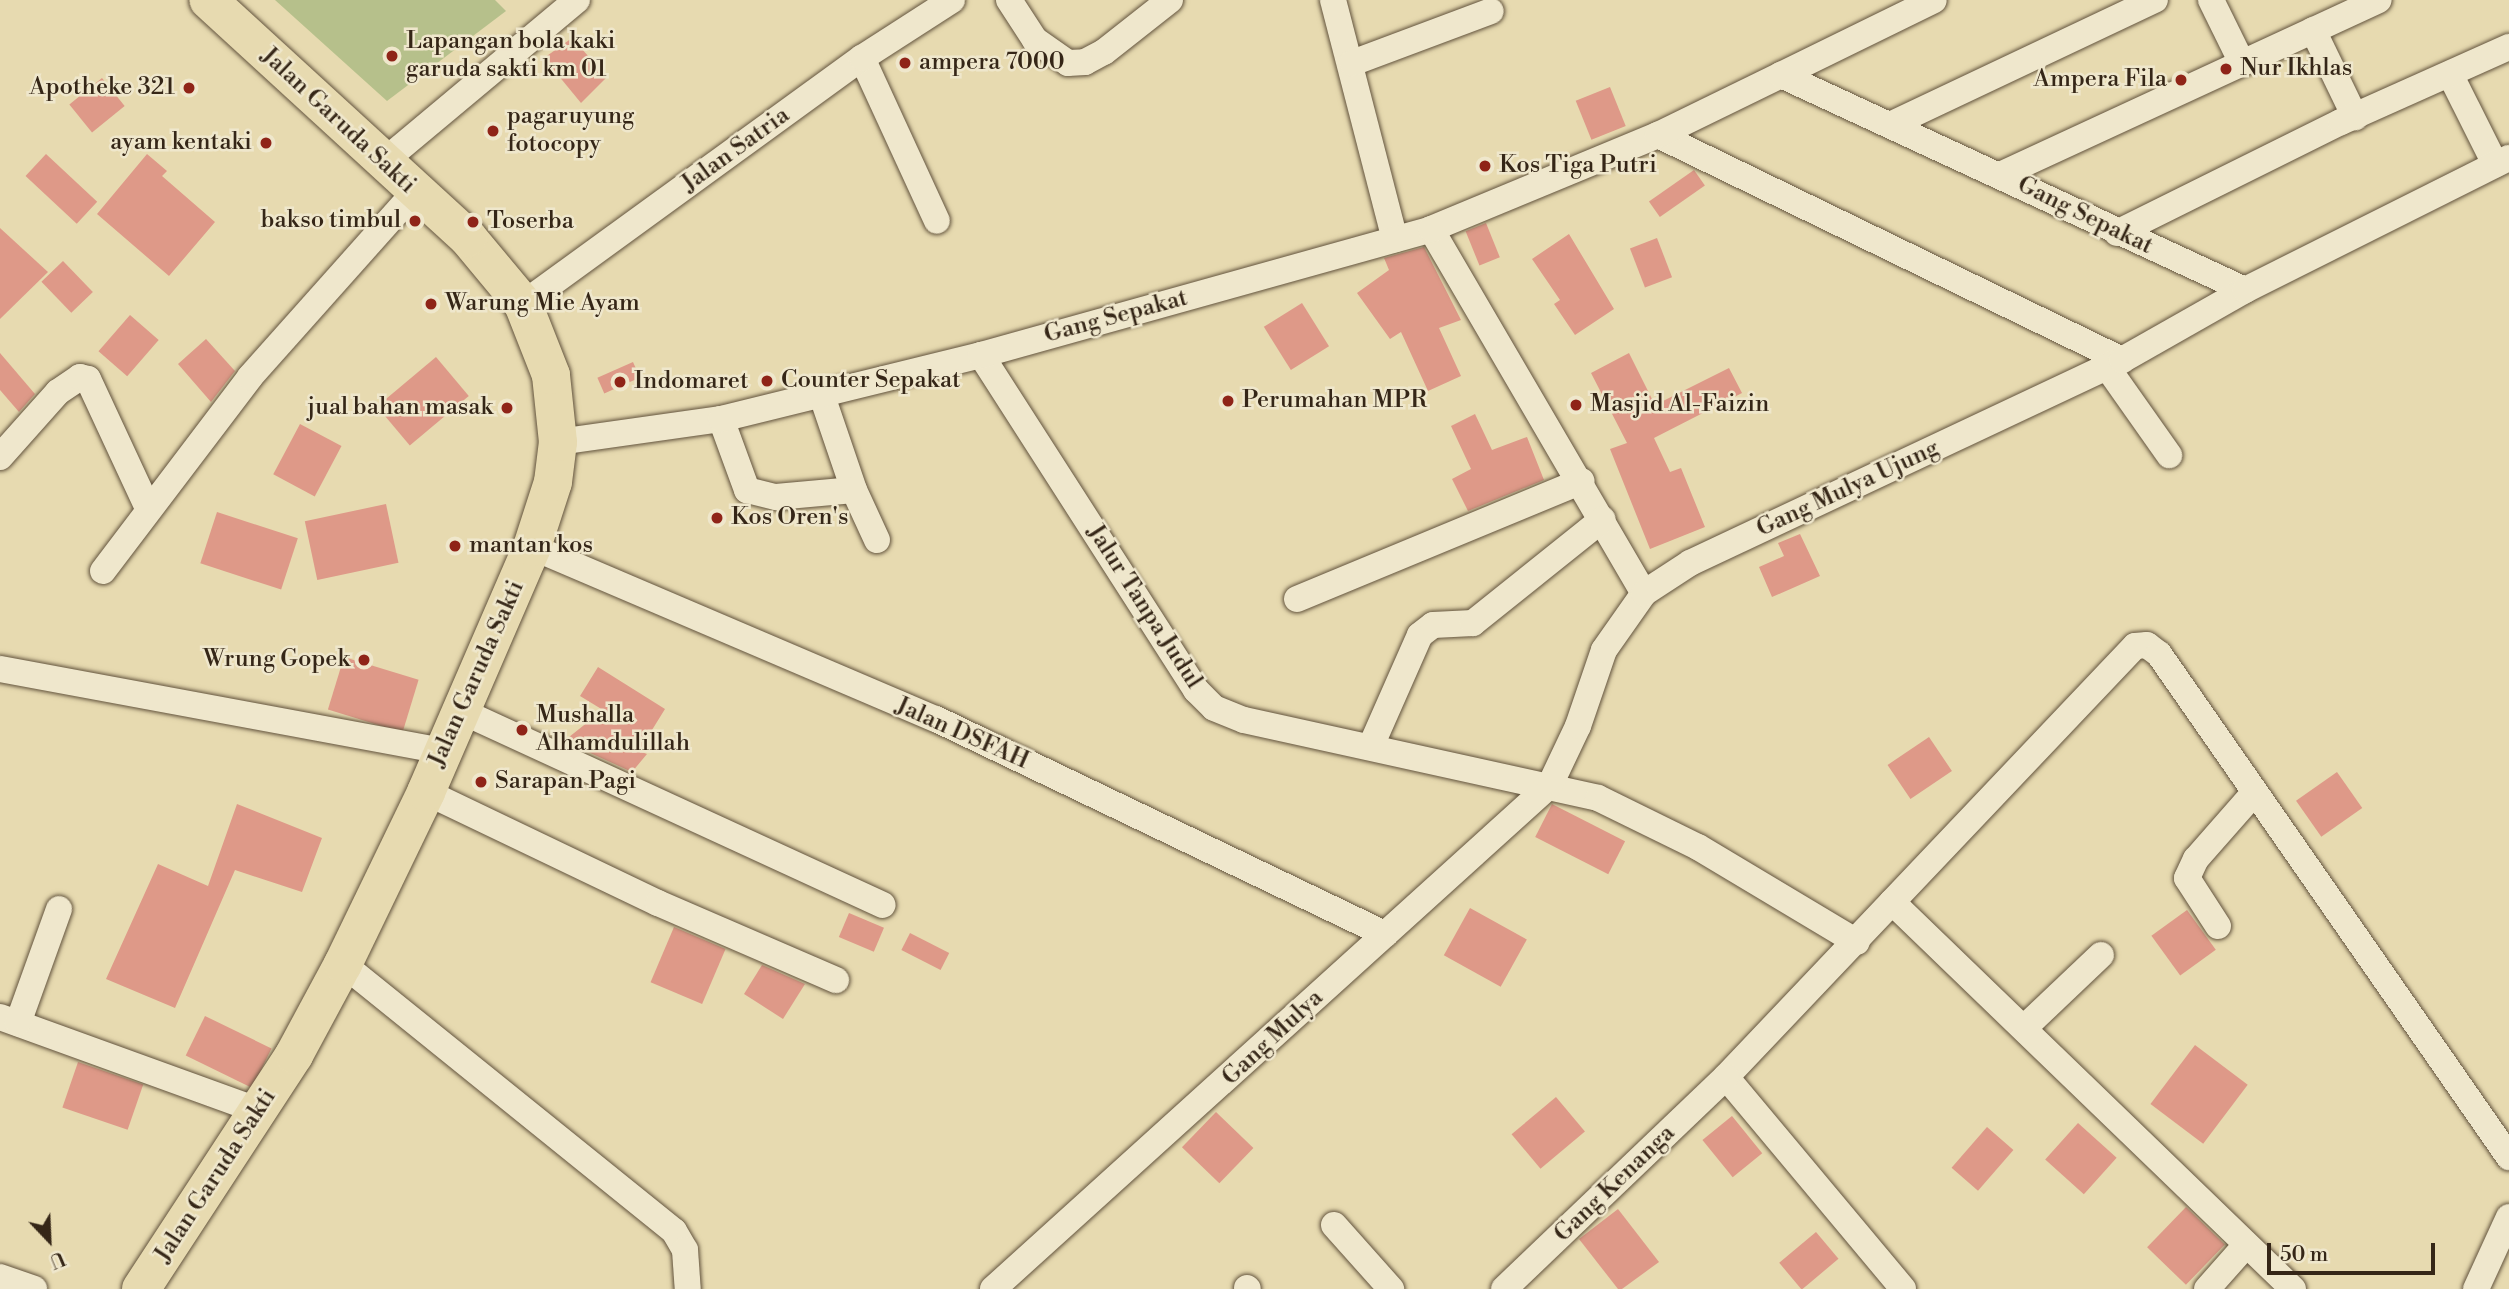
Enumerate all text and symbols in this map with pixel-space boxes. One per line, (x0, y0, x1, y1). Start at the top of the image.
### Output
place label: Lapangan bola kaki garuda sakti km 01 (406, 28, 615, 84)
street label: Jalan Garuda Sakti (255, 42, 421, 200)
marker: Lapangan bola kaki garuda sakti km 01 (384, 48, 400, 64)
place label: ampera 7000 (919, 49, 1065, 77)
marker: ampera 7000 (897, 55, 913, 71)
place label: Nur Ikhlas (2240, 55, 2352, 83)
marker: Nur Ikhlas (2218, 61, 2234, 77)
place label: Ampera Fila (2034, 66, 2167, 94)
marker: Ampera Fila (2173, 72, 2189, 88)
place label: Apotheke 321 (29, 74, 175, 102)
marker: Apotheke 321 (181, 80, 197, 96)
street label: Jalan Satria (677, 101, 795, 199)
place label: pagaruyung fotocopy (507, 103, 634, 159)
marker: pagaruyung fotocopy (485, 123, 501, 139)
place label: ayam kentaki (110, 129, 252, 157)
marker: ayam kentaki (258, 135, 274, 151)
place label: Kos Tiga Putri (1499, 152, 1657, 180)
marker: Kos Tiga Putri (1477, 158, 1493, 174)
street label: Gang Sepakat (2012, 171, 2158, 261)
place label: bakso timbul (261, 207, 401, 235)
place label: Toserba (487, 208, 574, 236)
marker: bakso timbul (407, 213, 423, 229)
marker: Toserba (465, 214, 481, 230)
street label: Gang Sepakat (1041, 284, 1191, 350)
place label: Warung Mie Ayam (445, 290, 640, 318)
marker: Warung Mie Ayam (423, 296, 439, 312)
place label: Counter Sepakat (781, 367, 961, 395)
place label: Indomaret (634, 368, 748, 396)
marker: Counter Sepakat (759, 373, 775, 389)
marker: Indomaret (612, 374, 628, 390)
place label: Perumahan MPR (1242, 387, 1427, 415)
place label: Masjid Al-Faizin (1590, 391, 1769, 419)
marker: Perumahan MPR (1220, 393, 1236, 409)
place label: jual bahan masak (307, 394, 493, 422)
marker: Masjid Al-Faizin (1568, 397, 1584, 413)
marker: jual bahan masak (499, 400, 515, 416)
street label: Gang Mulya Ujung (1752, 434, 1944, 544)
place label: Kos Oren's (731, 504, 849, 532)
marker: Kos Oren's (709, 510, 725, 526)
street label: Jalur Tanpa Judul (1080, 520, 1208, 694)
place label: mantan kos (469, 532, 593, 560)
marker: mantan kos (447, 538, 463, 554)
street label: Jalan Garuda Sakti (423, 576, 531, 772)
place label: Wrung Gopek (203, 646, 350, 674)
marker: Wrung Gopek (356, 652, 372, 668)
street label: Jalan DSFAH (891, 692, 1033, 776)
place label: Mushalla Alhamdulillah (536, 702, 690, 758)
marker: Mushalla Alhamdulillah (514, 722, 530, 738)
place label: Sarapan Pagi (495, 768, 636, 796)
marker: Sarapan Pagi (473, 774, 489, 790)
street label: Gang Mulya (1217, 984, 1329, 1092)
street label: Jalan Garuda Sakti (149, 1084, 283, 1268)
street label: Gang Kenanga (1549, 1119, 1681, 1249)
north arrow (14, 1205, 84, 1275)
scale bar (2271, 1230, 2439, 1274)
text: 50 m (2280, 1242, 2328, 1268)
text: U (46, 1245, 69, 1273)

